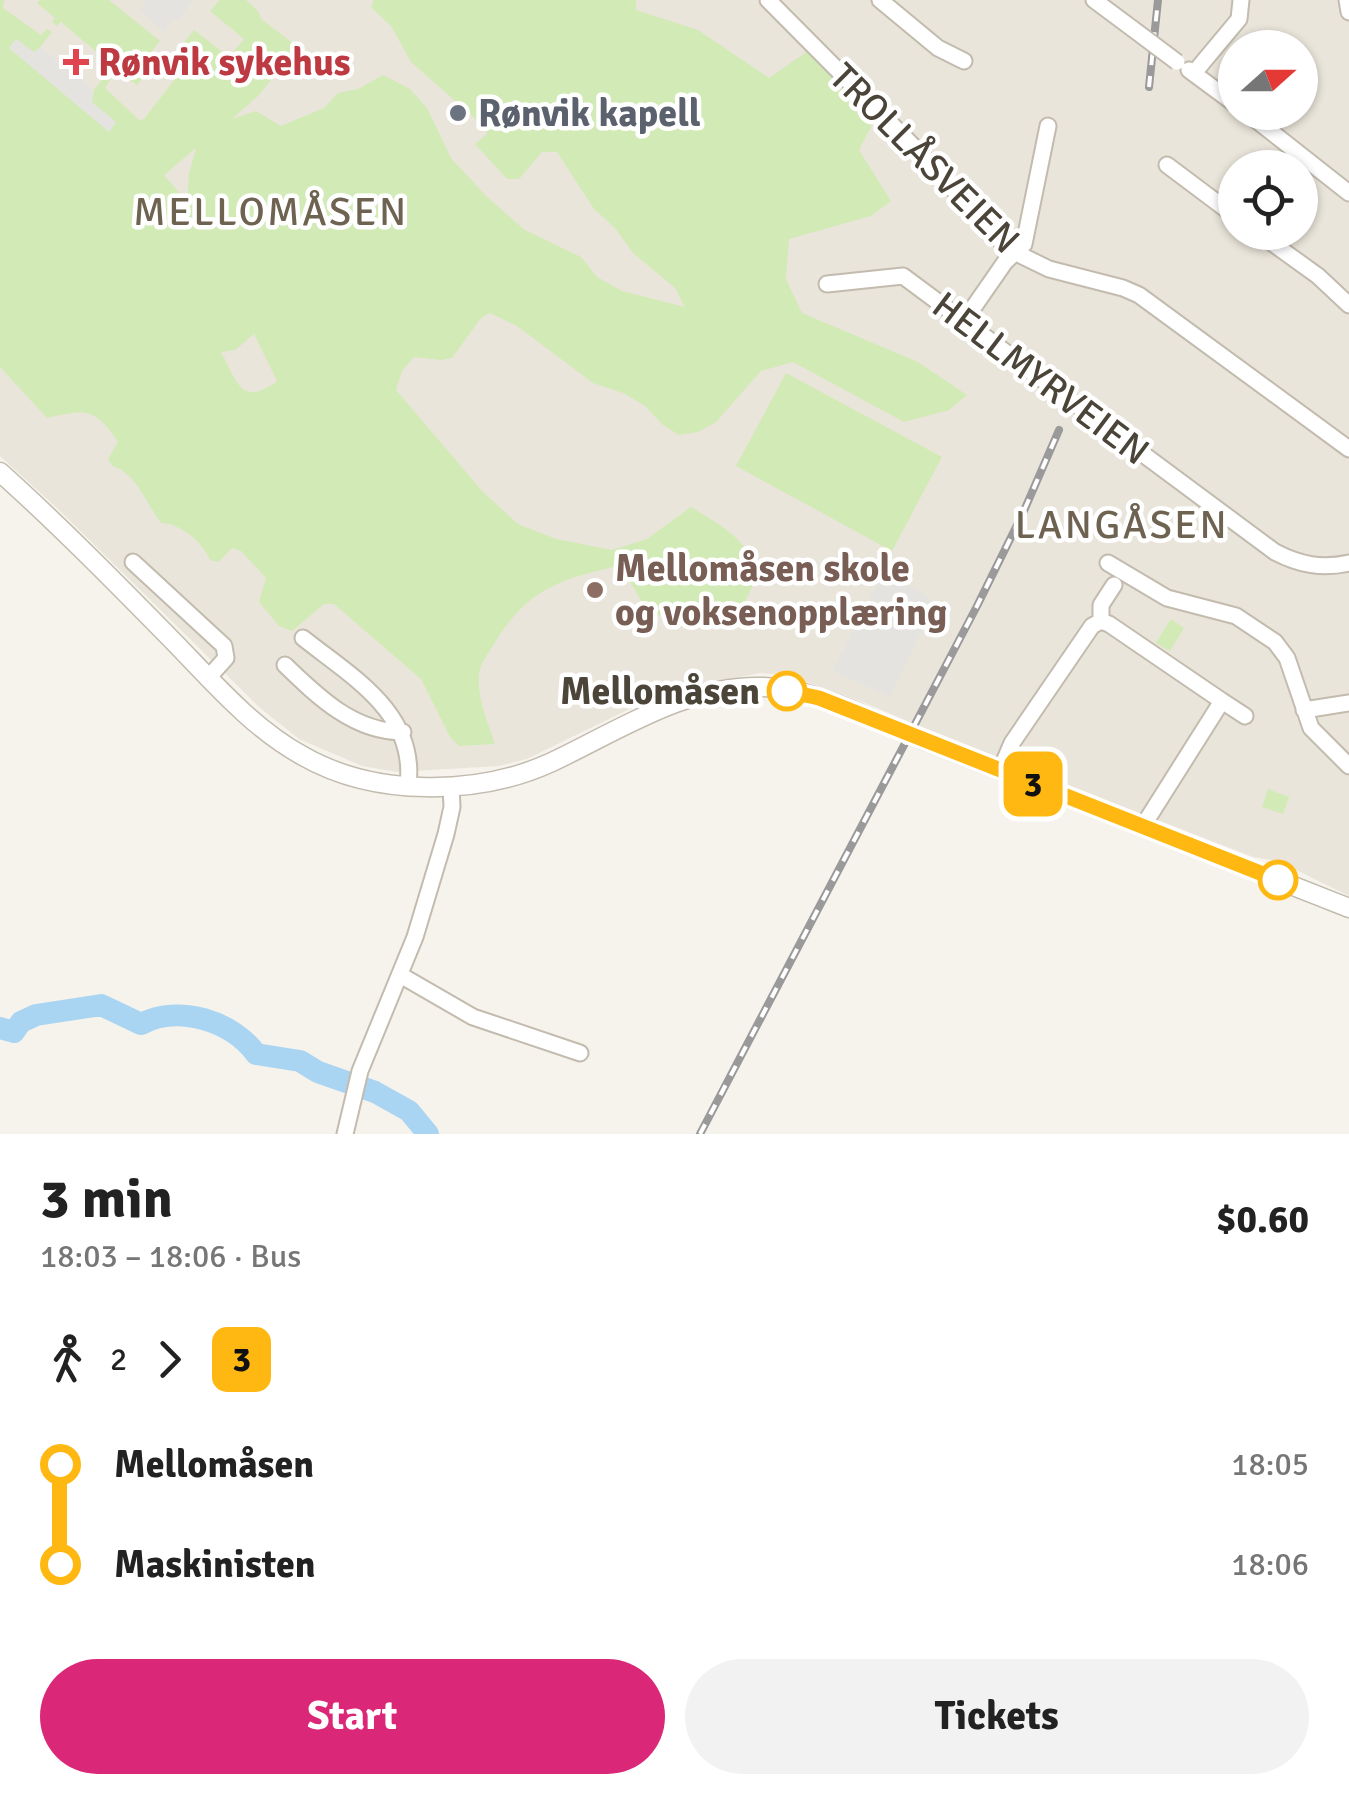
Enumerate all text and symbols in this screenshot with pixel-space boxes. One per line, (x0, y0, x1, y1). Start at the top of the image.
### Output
north arrow (1218, 30, 1318, 130)
map controls (1218, 30, 1318, 250)
place label: Rønvik sykehus (98, 39, 351, 86)
marker: Rønvik sykehus (63, 49, 89, 75)
street label: TROLLÅSVEIEN (820, 53, 1030, 263)
place label: Rønvik kapell (478, 90, 701, 137)
marker: Rønvik kapell (447, 102, 469, 124)
button: locate (1218, 150, 1318, 250)
district label: MELLOMÅSEN (133, 187, 409, 237)
street label: HELLMYRVEIEN (923, 282, 1158, 475)
district label: LANGÅSEN (1015, 500, 1229, 550)
place label: Mellomåsen skole og voksenopplæring (615, 545, 947, 636)
marker: Mellomåsen skole og voksenopplæring (584, 579, 606, 601)
place label: Mellomåsen (560, 668, 760, 715)
marker: Mellomåsen (768, 672, 806, 710)
line badge: 3 (1000, 752, 1066, 816)
text: 3 (1024, 763, 1042, 806)
unlabelled marker (1259, 861, 1297, 899)
text: 3 min (40, 1165, 173, 1233)
text: $0.60 (1216, 1196, 1309, 1243)
text: 18:03 – 18:06 · Bus (40, 1237, 301, 1276)
icon: walk (40, 1332, 95, 1387)
icon: forward (142, 1332, 197, 1387)
text: 3 (232, 1338, 251, 1381)
text: 2 (110, 1340, 127, 1379)
text: Mellomåsen (114, 1441, 314, 1488)
text: 18:05 (1231, 1445, 1309, 1484)
text: Maskinisten (114, 1541, 316, 1588)
text: 18:06 (1231, 1545, 1309, 1584)
button: Start (40, 1659, 665, 1774)
button: Tickets (685, 1659, 1309, 1774)

